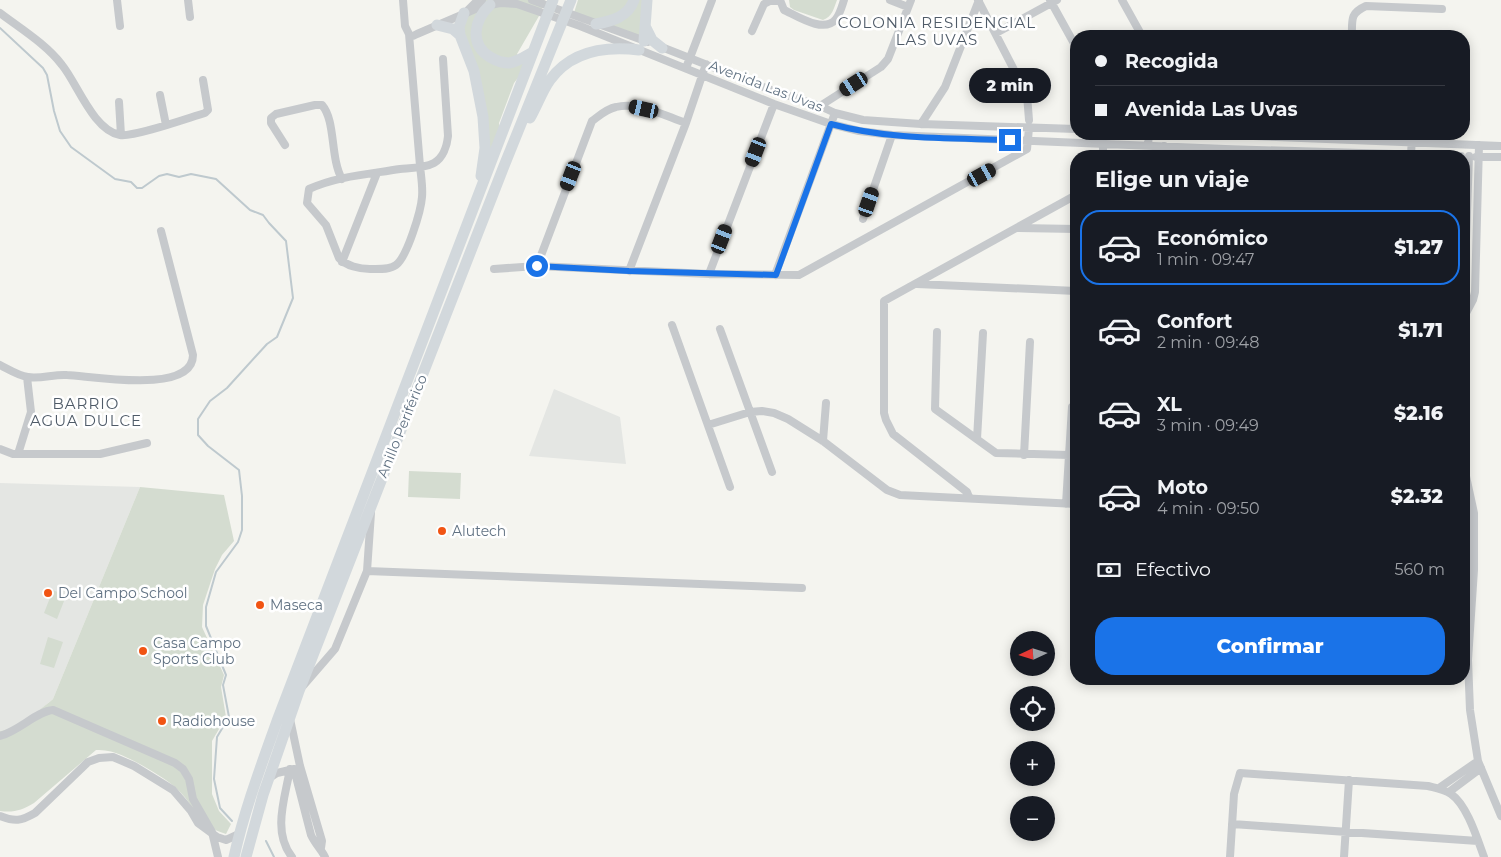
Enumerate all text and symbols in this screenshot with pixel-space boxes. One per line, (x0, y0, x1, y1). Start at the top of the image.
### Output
district label: COLONIA RESIDENCIAL LAS UVAS (838, 13, 1036, 49)
text: Recogida (1125, 50, 1218, 73)
street label: Avenida Las Uvas (706, 56, 826, 116)
callout: 2 min (969, 68, 1051, 102)
car (837, 70, 870, 98)
text: 2 min (986, 76, 1034, 95)
car (627, 98, 660, 120)
text: Avenida Las Uvas (1125, 98, 1298, 121)
route end (999, 129, 1021, 151)
car (743, 135, 768, 169)
car (558, 159, 583, 193)
car (965, 161, 998, 189)
text: Elige un viaje (1095, 166, 1249, 193)
car (857, 185, 880, 219)
car (709, 222, 734, 256)
icon: car (1097, 225, 1142, 270)
text: Económico (1157, 227, 1268, 250)
text: $1.27 (1394, 236, 1443, 259)
text: 1 min · 09:47 (1157, 250, 1254, 269)
route start (526, 255, 548, 277)
icon: car (1097, 308, 1142, 353)
text: Confort (1157, 310, 1232, 333)
text: $1.71 (1398, 319, 1443, 342)
text: 2 min · 09:48 (1157, 333, 1259, 352)
street label: Anillo Periférico (373, 372, 431, 480)
icon: car (1097, 391, 1142, 436)
text: XL (1157, 393, 1182, 416)
district label: BARRIO AGUA DULCE (30, 394, 142, 430)
text: $2.16 (1394, 402, 1443, 425)
text: 3 min · 09:49 (1157, 416, 1259, 435)
icon: car (1097, 474, 1142, 519)
text: Moto (1157, 476, 1208, 499)
text: $2.32 (1391, 485, 1443, 508)
text: 4 min · 09:50 (1157, 499, 1260, 518)
place label: Alutech (452, 522, 506, 540)
marker: Alutech (436, 525, 448, 537)
icon: cash (1095, 556, 1123, 584)
text: Efectivo (1135, 558, 1211, 581)
text: 560 m (1394, 560, 1445, 579)
place label: Del Campo School (58, 584, 188, 602)
marker: Del Campo School (42, 587, 54, 599)
place label: Maseca (270, 596, 323, 614)
marker: Maseca (254, 599, 266, 611)
button: Confirmar (1095, 617, 1445, 675)
north arrow (1010, 631, 1055, 676)
map controls (1010, 631, 1055, 841)
place label: Casa Campo Sports Club (153, 634, 241, 668)
marker: Casa Campo Sports Club (137, 645, 149, 657)
button: locate (1010, 686, 1055, 731)
place label: Radiohouse (172, 712, 255, 730)
marker: Radiohouse (156, 715, 168, 727)
button: + (1010, 741, 1055, 786)
button: − (1010, 796, 1055, 841)

